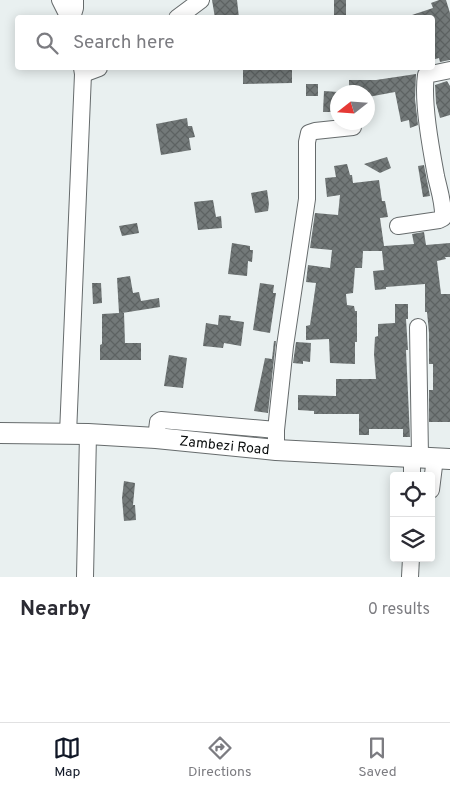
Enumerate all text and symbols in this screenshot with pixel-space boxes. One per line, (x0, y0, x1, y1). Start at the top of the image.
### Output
search box (15, 15, 435, 70)
icon: search (33, 29, 61, 57)
text: Search here (73, 31, 175, 55)
north arrow (330, 85, 375, 130)
street label: Zambezi Road (179, 433, 270, 459)
map controls (390, 472, 435, 562)
button: locate (390, 472, 435, 517)
button: layers (390, 517, 435, 562)
text: Nearby (20, 596, 91, 623)
text: 0 results (368, 600, 430, 620)
tab: Map (53, 734, 81, 781)
tab: Directions (188, 734, 252, 781)
tab: Saved (358, 734, 397, 781)

